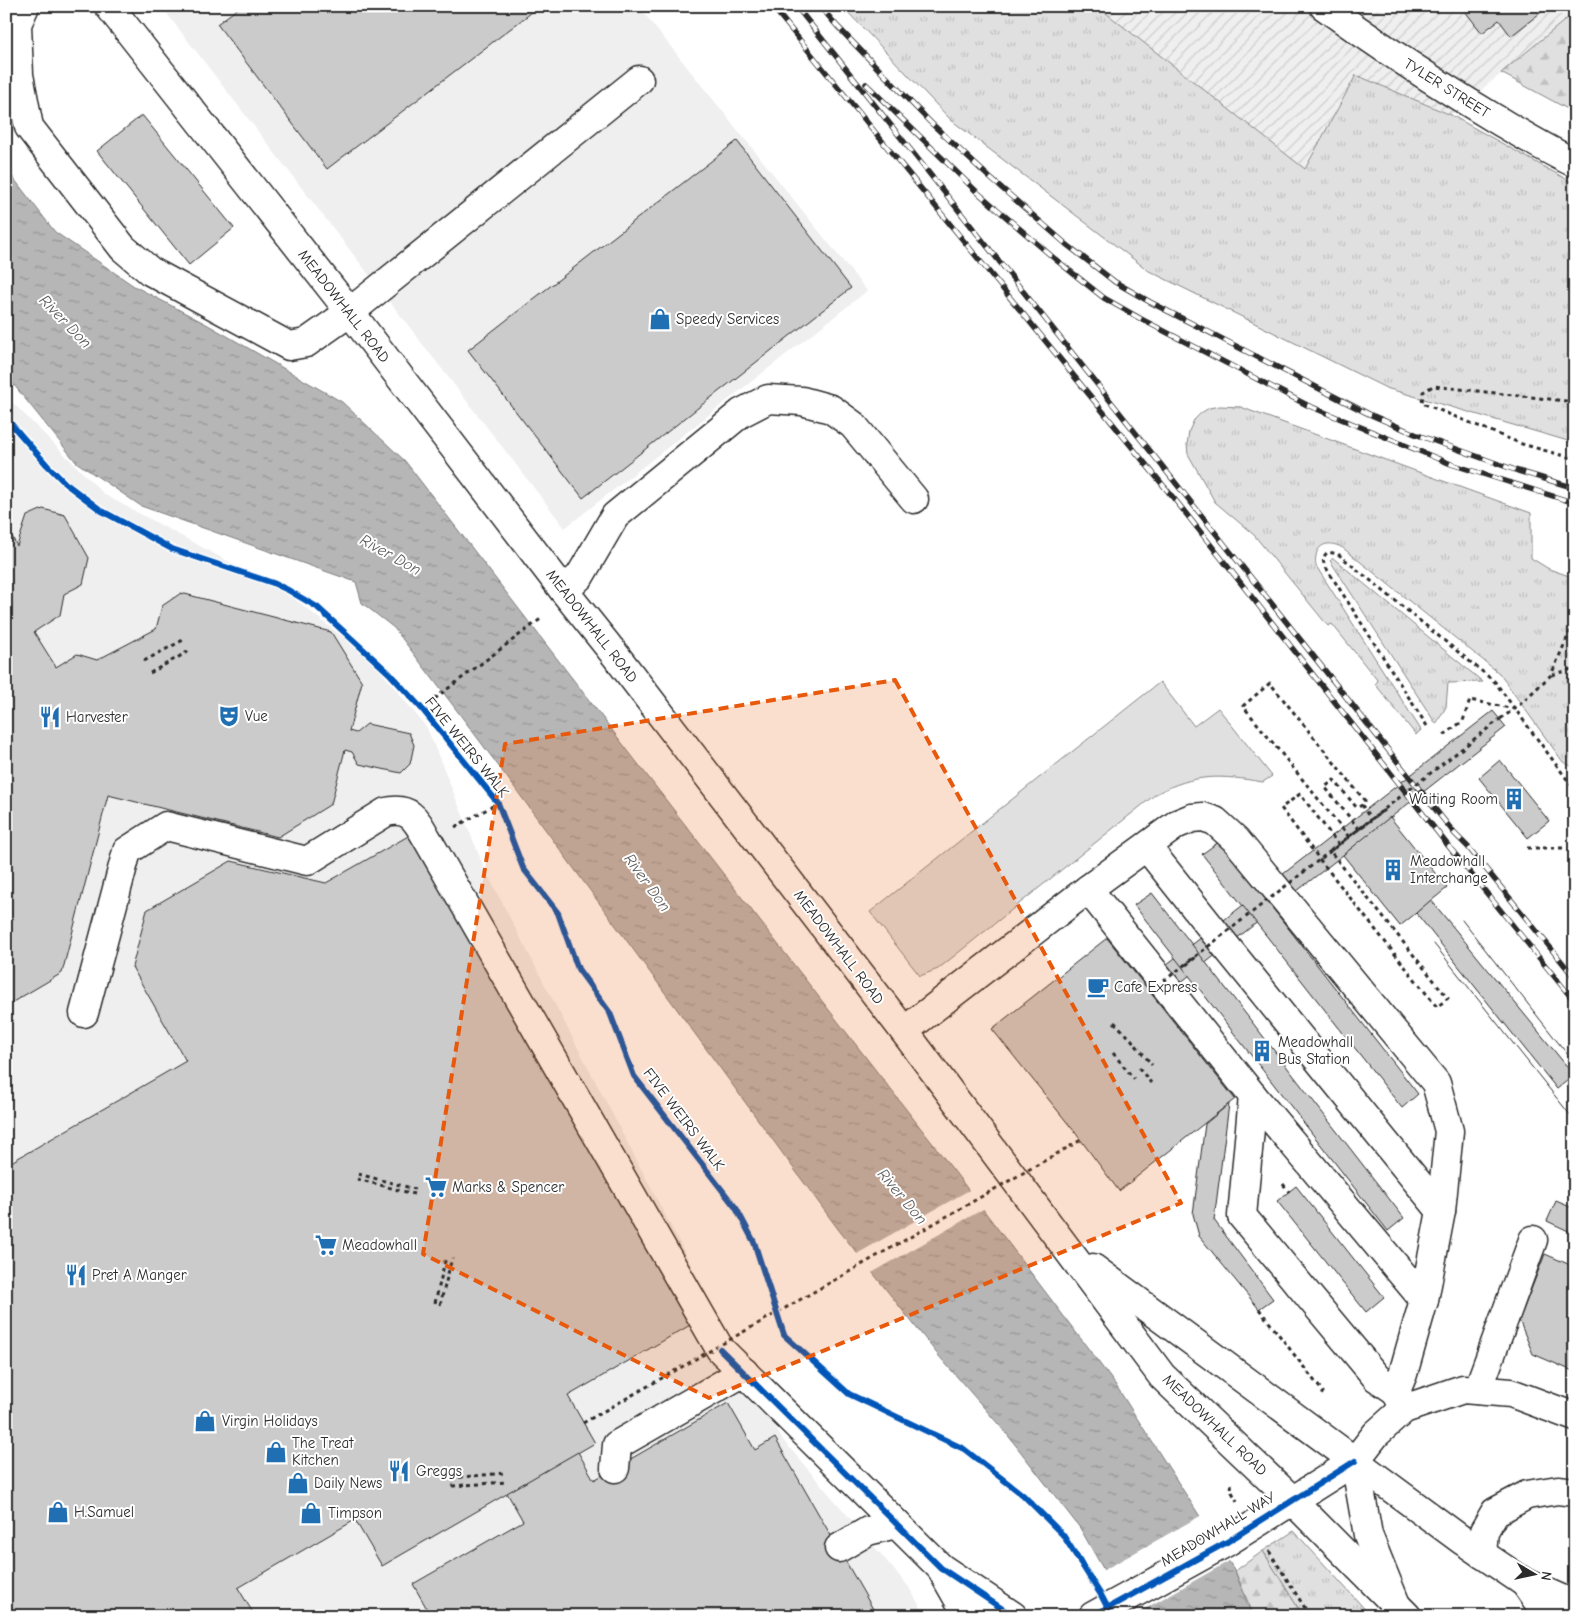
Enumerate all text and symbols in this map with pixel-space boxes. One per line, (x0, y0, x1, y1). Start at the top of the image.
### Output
street label: TYLER STREET (1401, 54, 1494, 122)
street label: MEADOWHALL ROAD (294, 246, 394, 366)
water label: River Don (36, 291, 95, 352)
shop icon: Speedy Services (647, 306, 673, 332)
place label: Speedy Services (676, 310, 779, 328)
water label: River Don (357, 531, 424, 579)
street label: MEADOWHALL ROAD (542, 566, 642, 686)
street label: FIVE WEIRS WALK (421, 693, 513, 801)
theatre icon: Vue (216, 703, 242, 729)
restaurant icon: Harvester (37, 704, 63, 730)
place label: Vue (245, 707, 268, 725)
place label: Harvester (66, 708, 128, 726)
building icon: Waiting Room (1501, 786, 1527, 812)
place label: Waiting Room (1409, 790, 1498, 808)
water label: River Don (620, 850, 674, 915)
place label: Meadowhall Interchange (1410, 852, 1488, 887)
building icon: Meadowhall Interchange (1380, 857, 1406, 883)
street label: MEADOWHALL ROAD (790, 886, 888, 1008)
cafe icon: Cafe Express (1085, 974, 1111, 1000)
place label: Cafe Express (1114, 978, 1197, 996)
place label: Meadowhall Bus Station (1278, 1033, 1353, 1068)
building icon: Meadowhall Bus Station (1249, 1038, 1275, 1064)
street label: FIVE WEIRS WALK (640, 1064, 729, 1174)
water label: River Don (874, 1165, 931, 1228)
supermarket icon: Marks & Spencer (423, 1174, 449, 1200)
place label: Marks & Spencer (452, 1178, 564, 1196)
supermarket icon: Meadowhall (313, 1232, 339, 1258)
place label: Meadowhall (342, 1236, 417, 1254)
restaurant icon: Pret A Manger (63, 1262, 89, 1288)
place label: Pret A Manger (92, 1266, 187, 1284)
street label: MEADOWHALL ROAD (1159, 1370, 1271, 1480)
shop icon: Virgin Holidays (192, 1408, 218, 1434)
place label: Virgin Holidays (222, 1412, 318, 1430)
place label: The Treat Kitchen (292, 1434, 354, 1469)
shop icon: The Treat Kitchen (263, 1439, 289, 1465)
restaurant icon: Greggs (386, 1458, 412, 1484)
place label: Greggs (416, 1462, 462, 1480)
shop icon: Daily News (285, 1470, 311, 1496)
place label: Daily News (314, 1474, 382, 1492)
street label: MEADOWHALL WAY (1157, 1488, 1279, 1570)
shop icon: H.Samuel (45, 1499, 71, 1525)
shop icon: Timpson (298, 1500, 324, 1526)
place label: H.Samuel (74, 1503, 134, 1521)
place label: Timpson (328, 1504, 382, 1522)
north arrow (1508, 1550, 1558, 1600)
text: N (1537, 1570, 1555, 1582)

